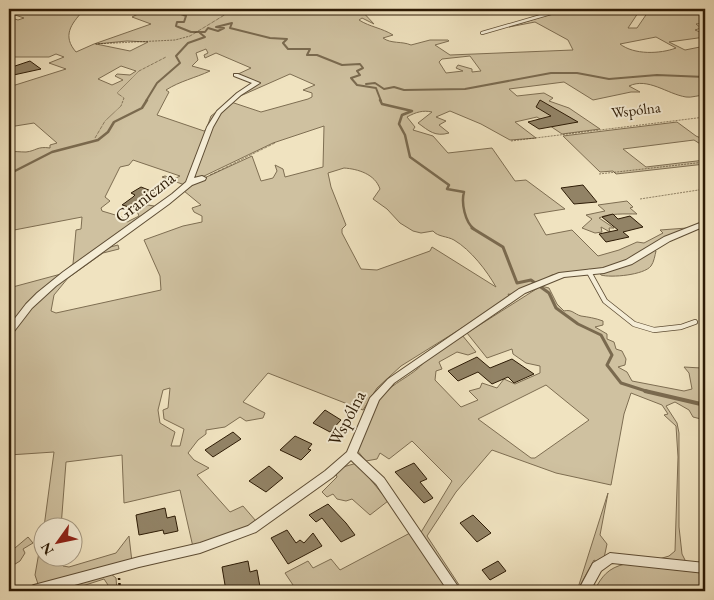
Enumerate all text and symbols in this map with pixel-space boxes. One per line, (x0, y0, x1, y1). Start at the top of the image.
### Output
street label: Wspólna (610, 97, 662, 122)
street label: Graniczna (110, 165, 180, 227)
street label: Wspólna (322, 385, 371, 449)
north arrow (32, 518, 82, 568)
text: N (36, 539, 58, 559)

